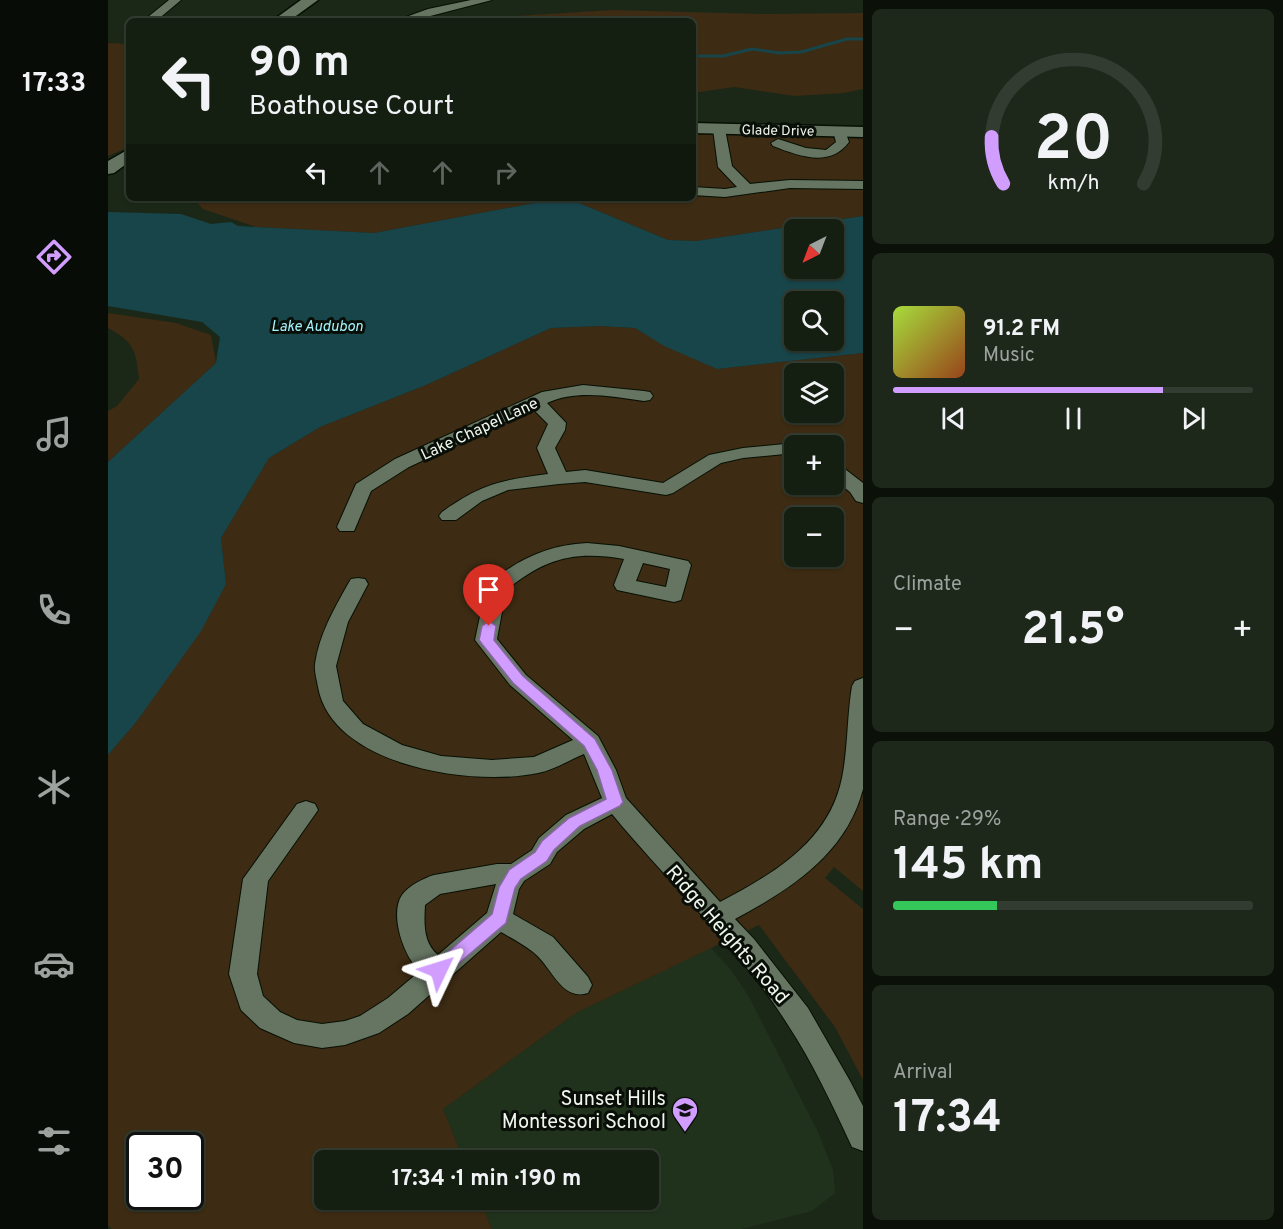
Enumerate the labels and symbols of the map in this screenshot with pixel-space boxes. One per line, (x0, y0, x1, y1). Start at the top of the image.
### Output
street label: Glade Drive (741, 122, 814, 141)
north arrow (784, 219, 844, 279)
water label: Lake Audubon (271, 318, 363, 337)
street label: Lake Chapel Lane (418, 394, 542, 466)
pin (463, 564, 514, 626)
street label: Ridge Heights Road (659, 860, 794, 1010)
position arrow (407, 938, 471, 1002)
place label: Sunset Hills Montessori School (502, 1087, 666, 1136)
school or university icon: Sunset Hills Montessori School (670, 1095, 700, 1133)
speed limit sign: 30 (126, 1132, 204, 1210)

